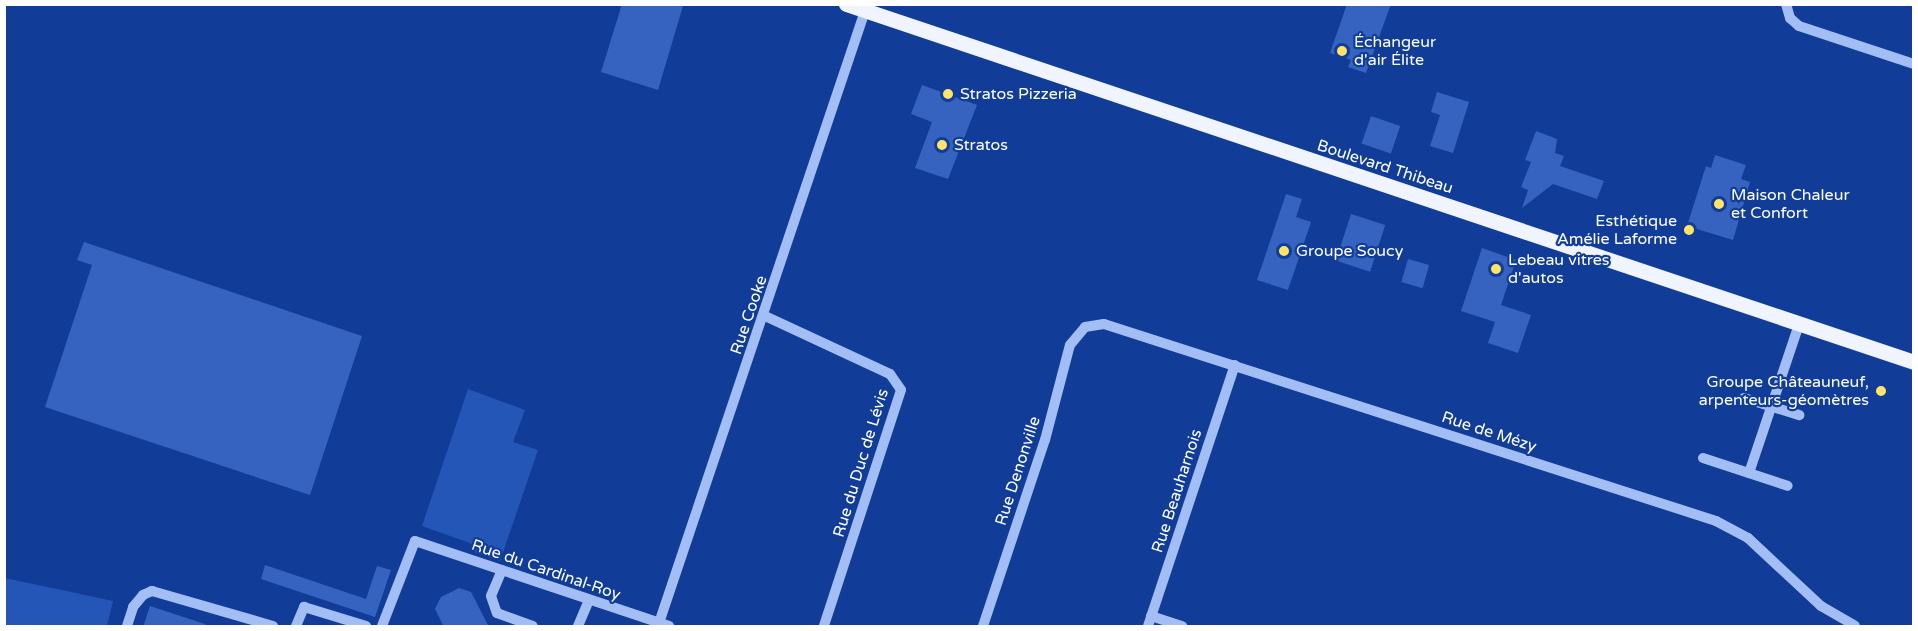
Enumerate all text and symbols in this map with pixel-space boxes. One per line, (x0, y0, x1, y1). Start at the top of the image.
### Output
place label: Échangeur d'air Élite (1354, 32, 1436, 70)
marker: Échangeur d'air Élite (1335, 44, 1349, 58)
place label: Stratos Pizzeria (960, 84, 1077, 104)
marker: Stratos Pizzeria (941, 87, 955, 101)
place label: Stratos (954, 135, 1008, 155)
street label: Boulevard Thibeau (1314, 136, 1456, 198)
marker: Stratos (935, 138, 949, 152)
place label: Maison Chaleur et Confort (1731, 185, 1850, 223)
marker: Maison Chaleur et Confort (1712, 197, 1726, 211)
place label: Esthétique Amélie Laforme (1557, 211, 1677, 249)
marker: Esthétique Amélie Laforme (1682, 223, 1696, 237)
place label: Groupe Soucy (1296, 241, 1403, 261)
marker: Groupe Soucy (1277, 244, 1291, 258)
place label: Lebeau vitres d'autos (1508, 250, 1609, 288)
marker: Lebeau vitres d'autos (1489, 262, 1503, 276)
street label: Rue Cooke (727, 273, 771, 357)
place label: Groupe Châteauneuf, arpenteurs-géomètres (1699, 372, 1869, 410)
marker: Groupe Châteauneuf, arpenteurs-géomètres (1874, 384, 1888, 398)
street label: Rue du Duc de Lévis (829, 386, 893, 540)
street label: Rue de Mézy (1439, 408, 1539, 456)
street label: Rue Denonville (991, 414, 1045, 528)
street label: Rue Beauharnois (1148, 427, 1206, 555)
street label: Rue du Cardinal-Roy (469, 535, 623, 605)

